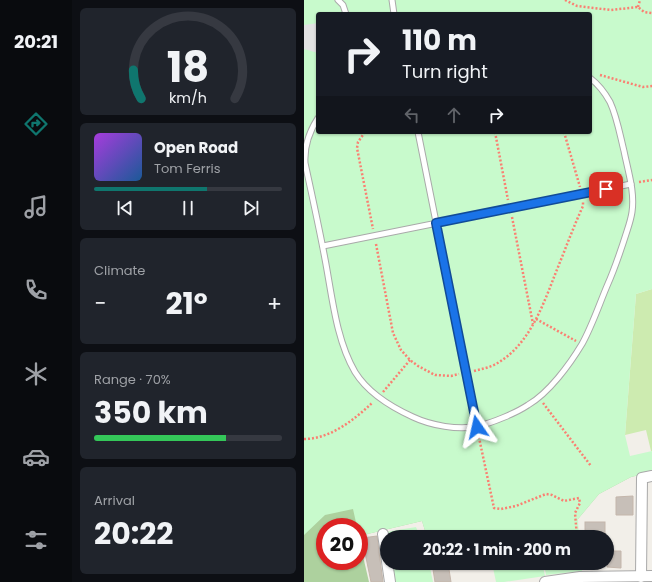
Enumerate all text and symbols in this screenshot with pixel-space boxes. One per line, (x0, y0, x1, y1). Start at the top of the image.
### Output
text: 110 m (402, 21, 477, 60)
icon: right (336, 28, 388, 80)
text: 20:21 (14, 29, 58, 54)
text: 18 (167, 38, 209, 97)
text: Turn right (402, 59, 488, 84)
text: km/h (169, 88, 207, 108)
icon: left (401, 104, 423, 126)
icon: ahead (443, 104, 465, 126)
icon: right (485, 104, 507, 126)
icon: directions (22, 110, 50, 138)
text: Open Road (154, 137, 238, 158)
text: Tom Ferris (154, 159, 221, 178)
pin (589, 172, 623, 206)
icon: arrive (595, 178, 617, 200)
icon: music (22, 193, 50, 221)
icon: previous (114, 197, 136, 219)
icon: pause (177, 197, 199, 219)
icon: next (240, 197, 262, 219)
text: Climate (94, 261, 145, 280)
icon: phone (22, 276, 50, 304)
text: 21° (165, 282, 208, 325)
text: − (94, 288, 106, 319)
text: + (267, 288, 282, 319)
icon: climate (22, 360, 50, 388)
text: Range · 70% (94, 370, 171, 389)
text: 350 km (94, 391, 208, 434)
position arrow (456, 406, 498, 448)
icon: car (22, 443, 50, 471)
text: Arrival (94, 491, 135, 510)
text: 20:22 (94, 512, 173, 555)
speed limit sign: 20 (316, 518, 368, 570)
icon: filters (22, 526, 50, 554)
text: 20:22 · 1 min · 200 m (423, 539, 571, 560)

